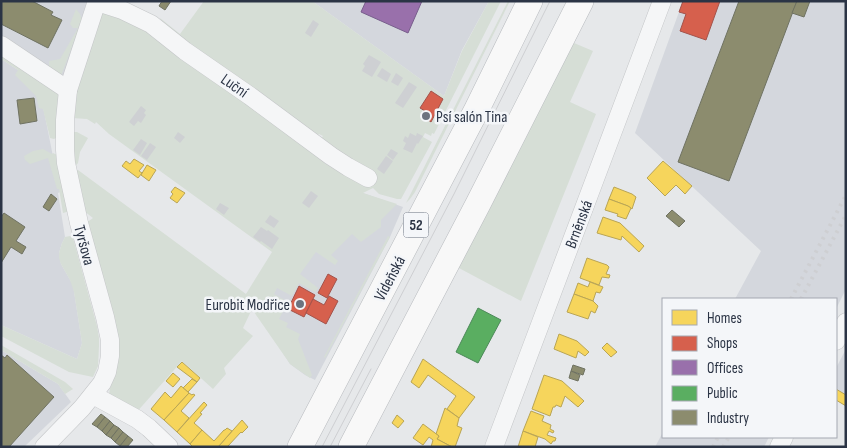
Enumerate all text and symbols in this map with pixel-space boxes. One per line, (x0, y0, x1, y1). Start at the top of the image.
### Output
street label: Luční (217, 70, 251, 102)
place label: Psí salón Tina (436, 108, 507, 127)
marker: Psí salón Tina (420, 110, 432, 122)
street label: Brněnská (562, 198, 597, 251)
road number: 52 (404, 212, 428, 238)
street label: Tyršova (69, 223, 98, 268)
street label: Vídeňská (371, 253, 410, 304)
place label: Eurobit Modřice (206, 296, 290, 315)
marker: Eurobit Modřice (294, 298, 306, 310)
legend (662, 298, 837, 438)
text: Homes (707, 309, 742, 328)
text: Shops (707, 334, 738, 353)
text: Offices (707, 359, 743, 378)
text: Public (707, 384, 738, 403)
text: Industry (707, 409, 749, 428)

